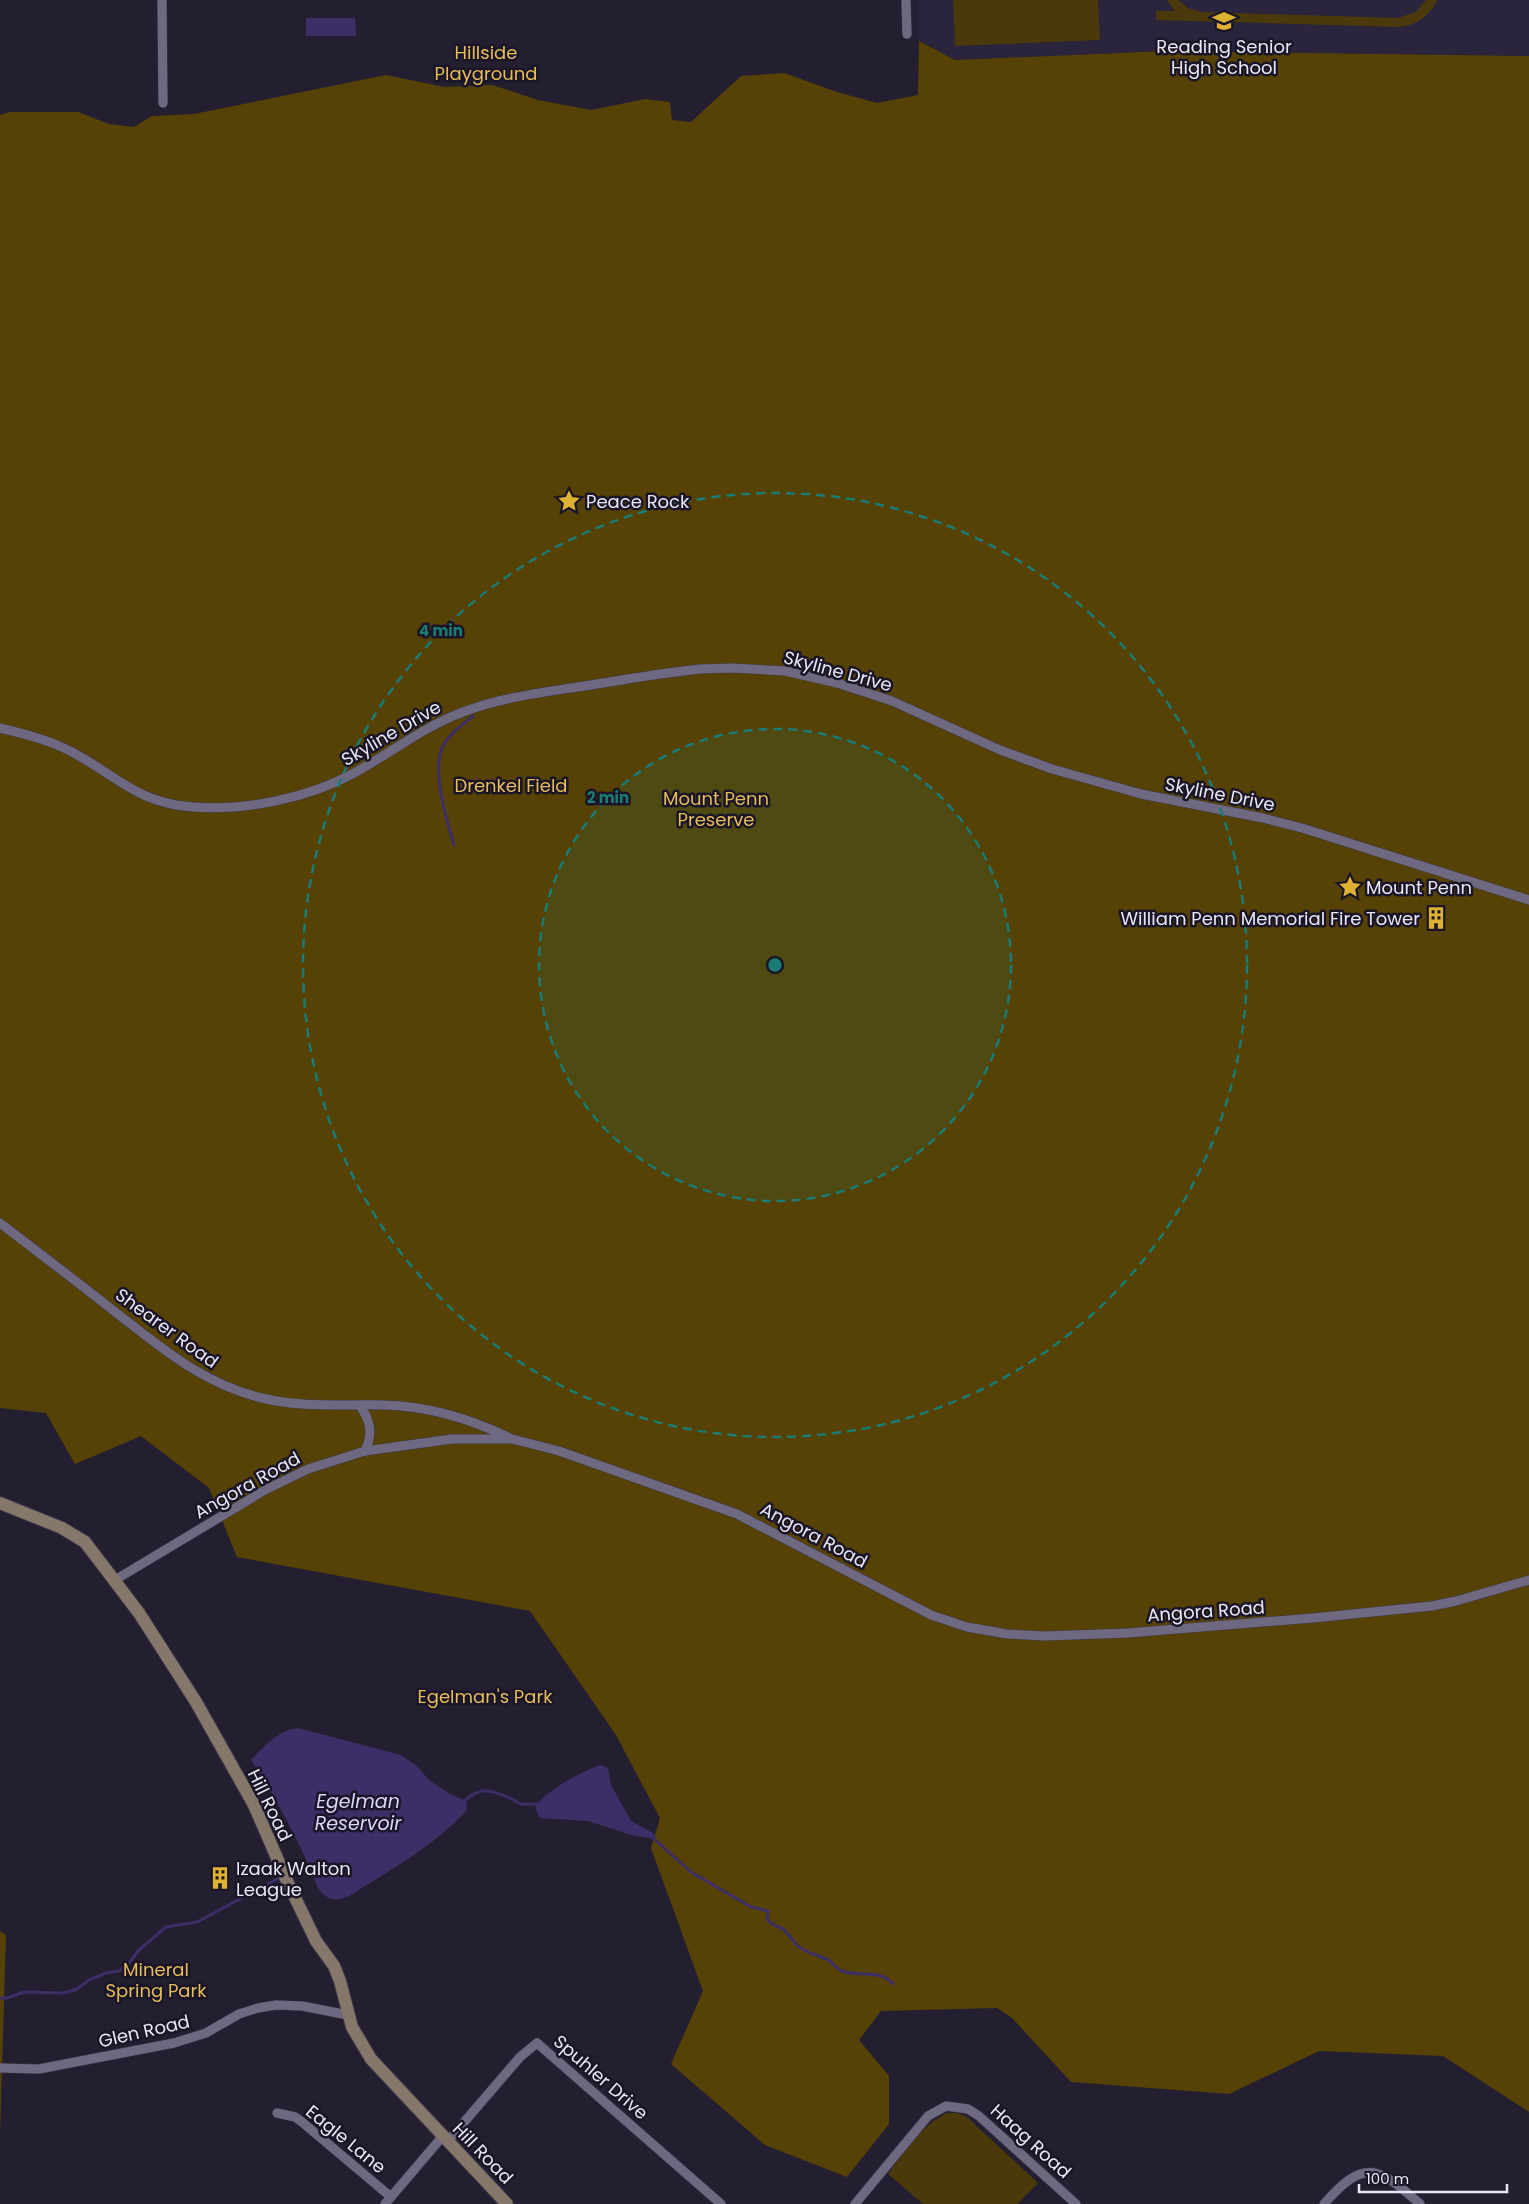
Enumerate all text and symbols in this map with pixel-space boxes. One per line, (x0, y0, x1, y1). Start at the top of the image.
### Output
school or university icon: Reading Senior High School (1211, 8, 1237, 34)
place label: Reading Senior High School (1156, 34, 1292, 80)
park label: Hillside Playground (435, 40, 537, 86)
place icon: Peace Rock (556, 488, 582, 514)
place label: Peace Rock (586, 489, 690, 514)
text: 4 min (419, 620, 463, 641)
street label: Skyline Drive (781, 645, 895, 697)
street label: Skyline Drive (336, 694, 446, 772)
street label: Skyline Drive (1163, 771, 1277, 817)
park label: Drenkel Field (454, 773, 568, 798)
park label: Mount Penn Preserve (663, 786, 769, 832)
text: 2 min (587, 787, 629, 808)
place icon: Mount Penn (1337, 874, 1363, 900)
place label: Mount Penn (1366, 875, 1472, 900)
building icon: William Penn Memorial Fire Tower (1423, 905, 1449, 931)
place label: William Penn Memorial Fire Tower (1120, 906, 1420, 931)
centre of rings (766, 956, 784, 974)
street label: Shearer Road (110, 1282, 224, 1374)
street label: Angora Road (189, 1446, 305, 1524)
street label: Angora Road (756, 1496, 872, 1574)
street label: Angora Road (1146, 1594, 1266, 1628)
park label: Egelman's Park (418, 1684, 553, 1709)
street label: Hill Road (242, 1765, 298, 1845)
water label: Egelman Reservoir (315, 1788, 402, 1837)
place label: Izaak Walton League (236, 1856, 351, 1902)
building icon: Izaak Walton League (207, 1865, 233, 1891)
park label: Mineral Spring Park (106, 1957, 207, 2003)
street label: Glen Road (96, 2008, 192, 2054)
street label: Spuhler Drive (548, 2029, 654, 2125)
street label: Haag Road (985, 2098, 1077, 2184)
street label: Eagle Lane (301, 2099, 391, 2179)
street label: Hill Road (447, 2116, 519, 2190)
scale bar (1359, 2162, 1506, 2194)
text: 100 m (1366, 2168, 1409, 2189)

